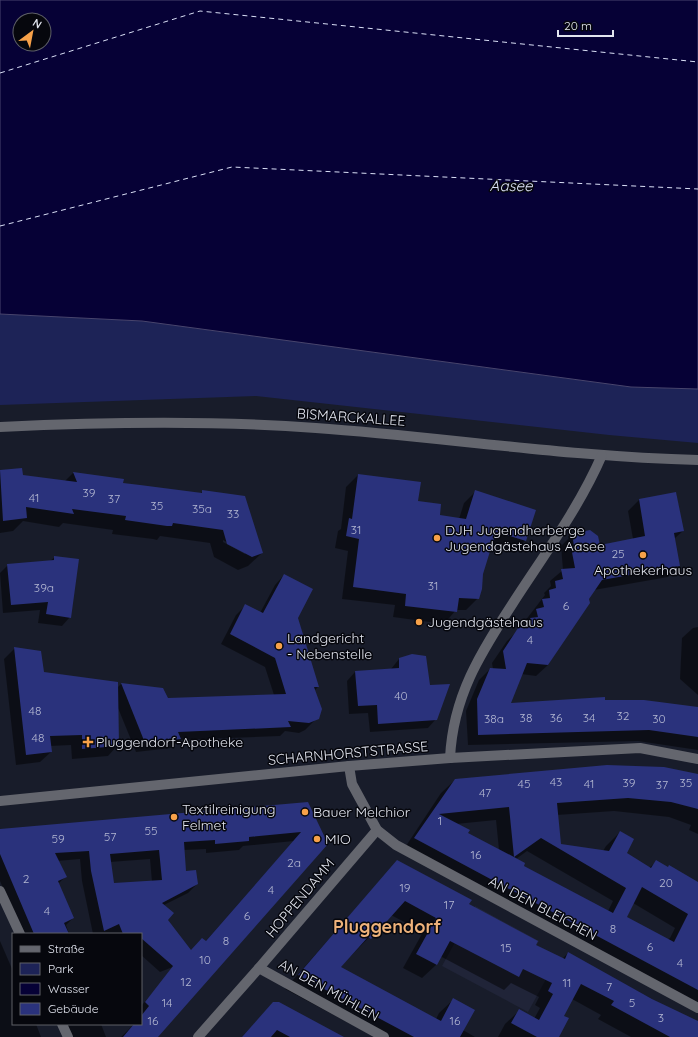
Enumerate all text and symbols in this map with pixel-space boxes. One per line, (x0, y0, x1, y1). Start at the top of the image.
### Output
north arrow (12, 12, 52, 52)
scale bar (558, 12, 613, 38)
text: N (30, 15, 44, 32)
text: 20 m (564, 18, 592, 33)
water label: Aasee (489, 176, 533, 195)
street label: BISMARCKALLEE (296, 404, 406, 430)
house number: 39 (83, 485, 96, 500)
house number: 41 (29, 490, 39, 505)
house number: 37 (108, 491, 120, 506)
house number: 35 (151, 498, 163, 513)
house number: 35a (192, 501, 212, 516)
house number: 33 (227, 506, 239, 521)
place label: DJH Jugendherberge Jugendgästehaus Aasee (445, 521, 605, 555)
house number: 31 (351, 522, 361, 537)
marker: DJH Jugendherberge Jugendgästehaus Aasee (432, 533, 442, 543)
house number: 25 (611, 546, 625, 561)
marker: Apothekerhaus (638, 550, 648, 560)
place label: Apothekerhaus (594, 561, 692, 579)
house number: 31 (428, 578, 438, 593)
house number: 39a (34, 580, 54, 595)
house number: 6 (563, 598, 570, 613)
place label: Jugendgästehaus (427, 613, 543, 631)
marker: Jugendgästehaus (414, 617, 424, 627)
place label: Landgericht - Nebenstelle (287, 629, 372, 663)
house number: 4 (527, 632, 533, 647)
marker: Landgericht - Nebenstelle (274, 641, 284, 651)
house number: 40 (394, 688, 408, 703)
house number: 48 (29, 703, 41, 718)
house number: 32 (617, 708, 630, 723)
house number: 38 (520, 710, 532, 725)
house number: 36 (550, 710, 563, 725)
house number: 34 (583, 710, 595, 725)
house number: 38a (484, 711, 504, 726)
house number: 30 (652, 711, 666, 726)
house number: 48 (32, 730, 44, 745)
place label: Pluggendorf-Apotheke (96, 733, 243, 751)
marker: Pluggendorf-Apotheke (83, 737, 93, 747)
street label: SCHARNHORSTSTRASSE (267, 737, 429, 769)
house number: 43 (550, 774, 562, 789)
house number: 39 (623, 775, 636, 790)
house number: 35 (680, 775, 692, 790)
house number: 45 (518, 776, 530, 791)
house number: 41 (584, 776, 594, 791)
house number: 37 (656, 777, 668, 792)
house number: 47 (479, 785, 491, 800)
place label: Textilreinigung Felmet (182, 800, 276, 834)
place label: Bauer Melchior (313, 803, 411, 821)
marker: Bauer Melchior (300, 807, 310, 817)
marker: Textilreinigung Felmet (169, 812, 179, 822)
house number: 1 (438, 813, 442, 828)
house number: 55 (144, 823, 158, 838)
house number: 57 (104, 829, 116, 844)
place label: MIO (325, 830, 351, 848)
house number: 59 (51, 831, 65, 846)
marker: MIO (312, 834, 322, 844)
house number: 16 (471, 847, 482, 862)
street label: HOPPENDAMM (262, 855, 338, 941)
house number: 2a (287, 855, 301, 870)
house number: 2 (23, 871, 30, 886)
street label: AN DEN BLEICHEN (486, 872, 600, 944)
house number: 20 (659, 875, 673, 890)
house number: 19 (399, 880, 411, 895)
house number: 4 (268, 882, 274, 897)
house number: 17 (444, 897, 454, 912)
house number: 4 (44, 903, 50, 918)
house number: 6 (244, 908, 251, 923)
district label: Pluggendorf (333, 915, 441, 938)
house number: 8 (610, 921, 616, 936)
legend (12, 933, 142, 1025)
house number: 8 (223, 933, 229, 948)
house number: 6 (647, 939, 654, 954)
house number: 15 (501, 940, 511, 955)
text: Straße (48, 941, 85, 956)
house number: 10 (199, 952, 211, 967)
street label: AN DEN MÜHLEN (276, 955, 382, 1025)
house number: 4 (677, 955, 683, 970)
text: Park (48, 961, 73, 976)
house number: 12 (180, 974, 192, 989)
house number: 11 (563, 975, 571, 990)
house number: 7 (606, 979, 612, 994)
text: Wasser (48, 981, 90, 996)
house number: 14 (162, 995, 172, 1010)
house number: 5 (629, 995, 635, 1010)
text: Gebäude (48, 1001, 99, 1016)
house number: 3 (658, 1010, 664, 1025)
house number: 16 (148, 1013, 159, 1028)
house number: 16 (450, 1013, 461, 1028)

